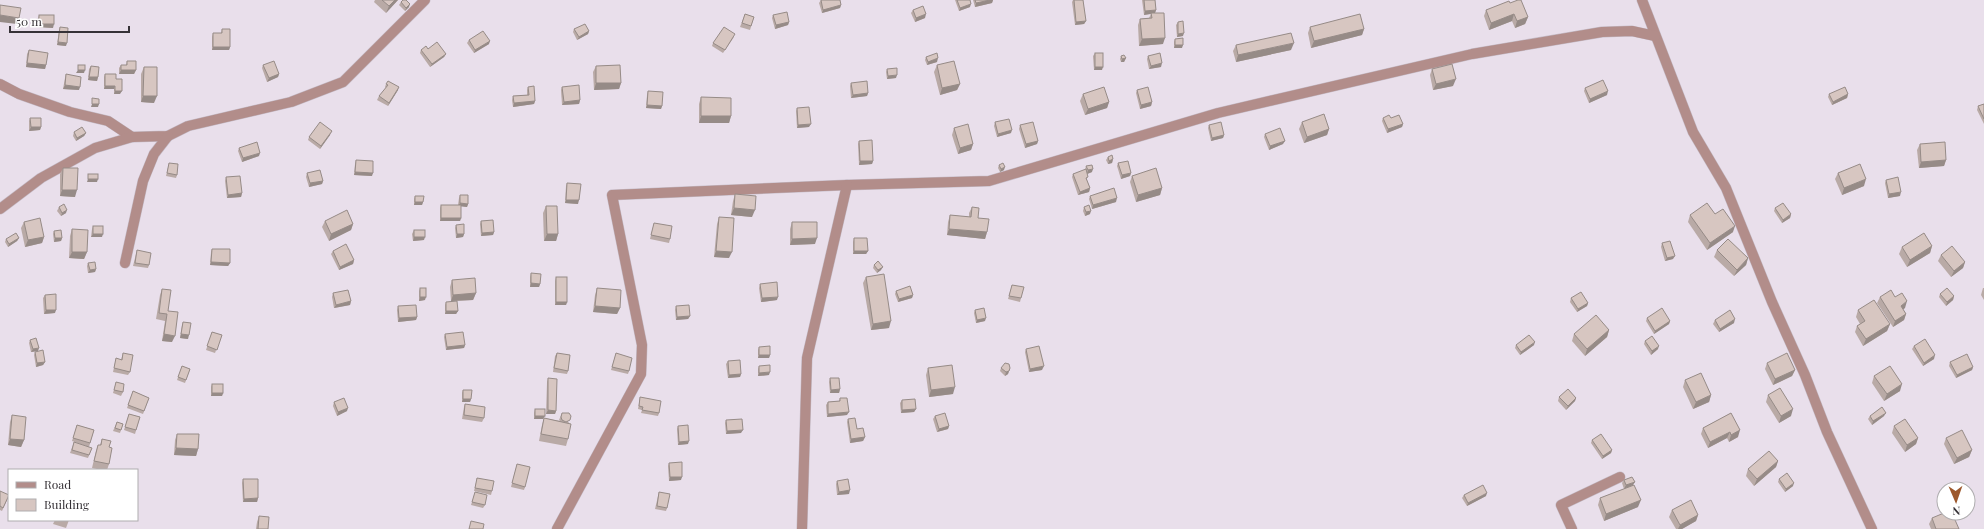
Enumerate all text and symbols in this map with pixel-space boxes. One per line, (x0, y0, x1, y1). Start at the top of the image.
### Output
scale bar (10, 8, 129, 34)
text: 50 m (16, 13, 42, 29)
legend (8, 469, 138, 521)
text: Road (44, 476, 71, 492)
north arrow (1936, 481, 1976, 521)
text: Building (44, 496, 90, 512)
text: N (1952, 504, 1961, 519)

